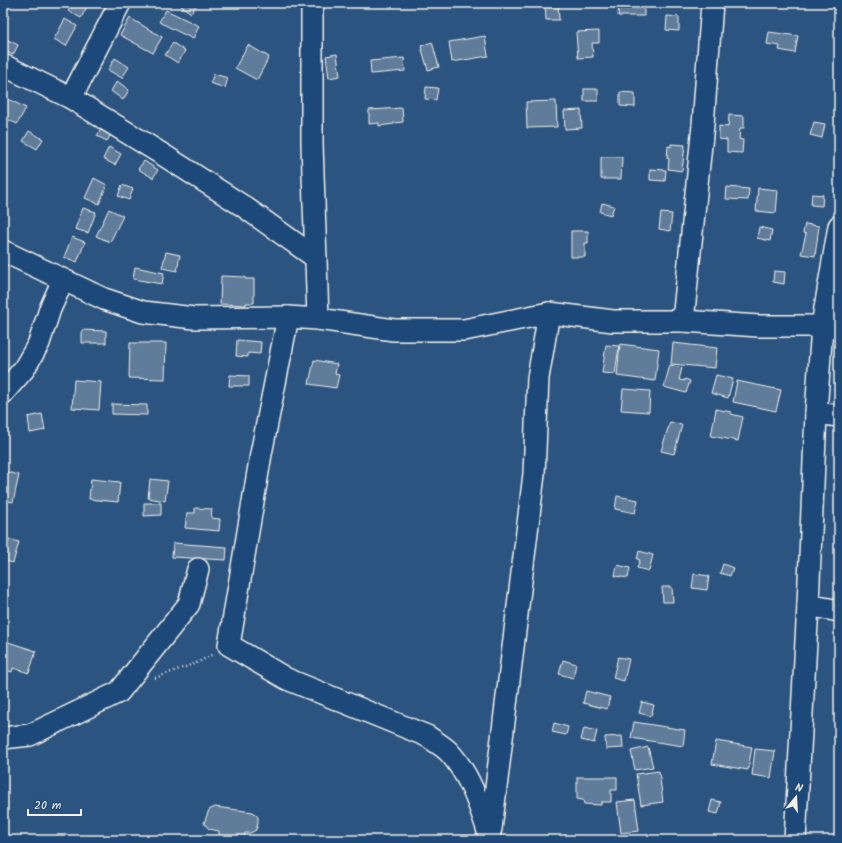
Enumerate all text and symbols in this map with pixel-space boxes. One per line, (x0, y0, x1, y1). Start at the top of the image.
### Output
north arrow (776, 777, 816, 817)
text: N (793, 779, 805, 798)
scale bar (28, 791, 81, 817)
text: 20 m (34, 796, 62, 815)

